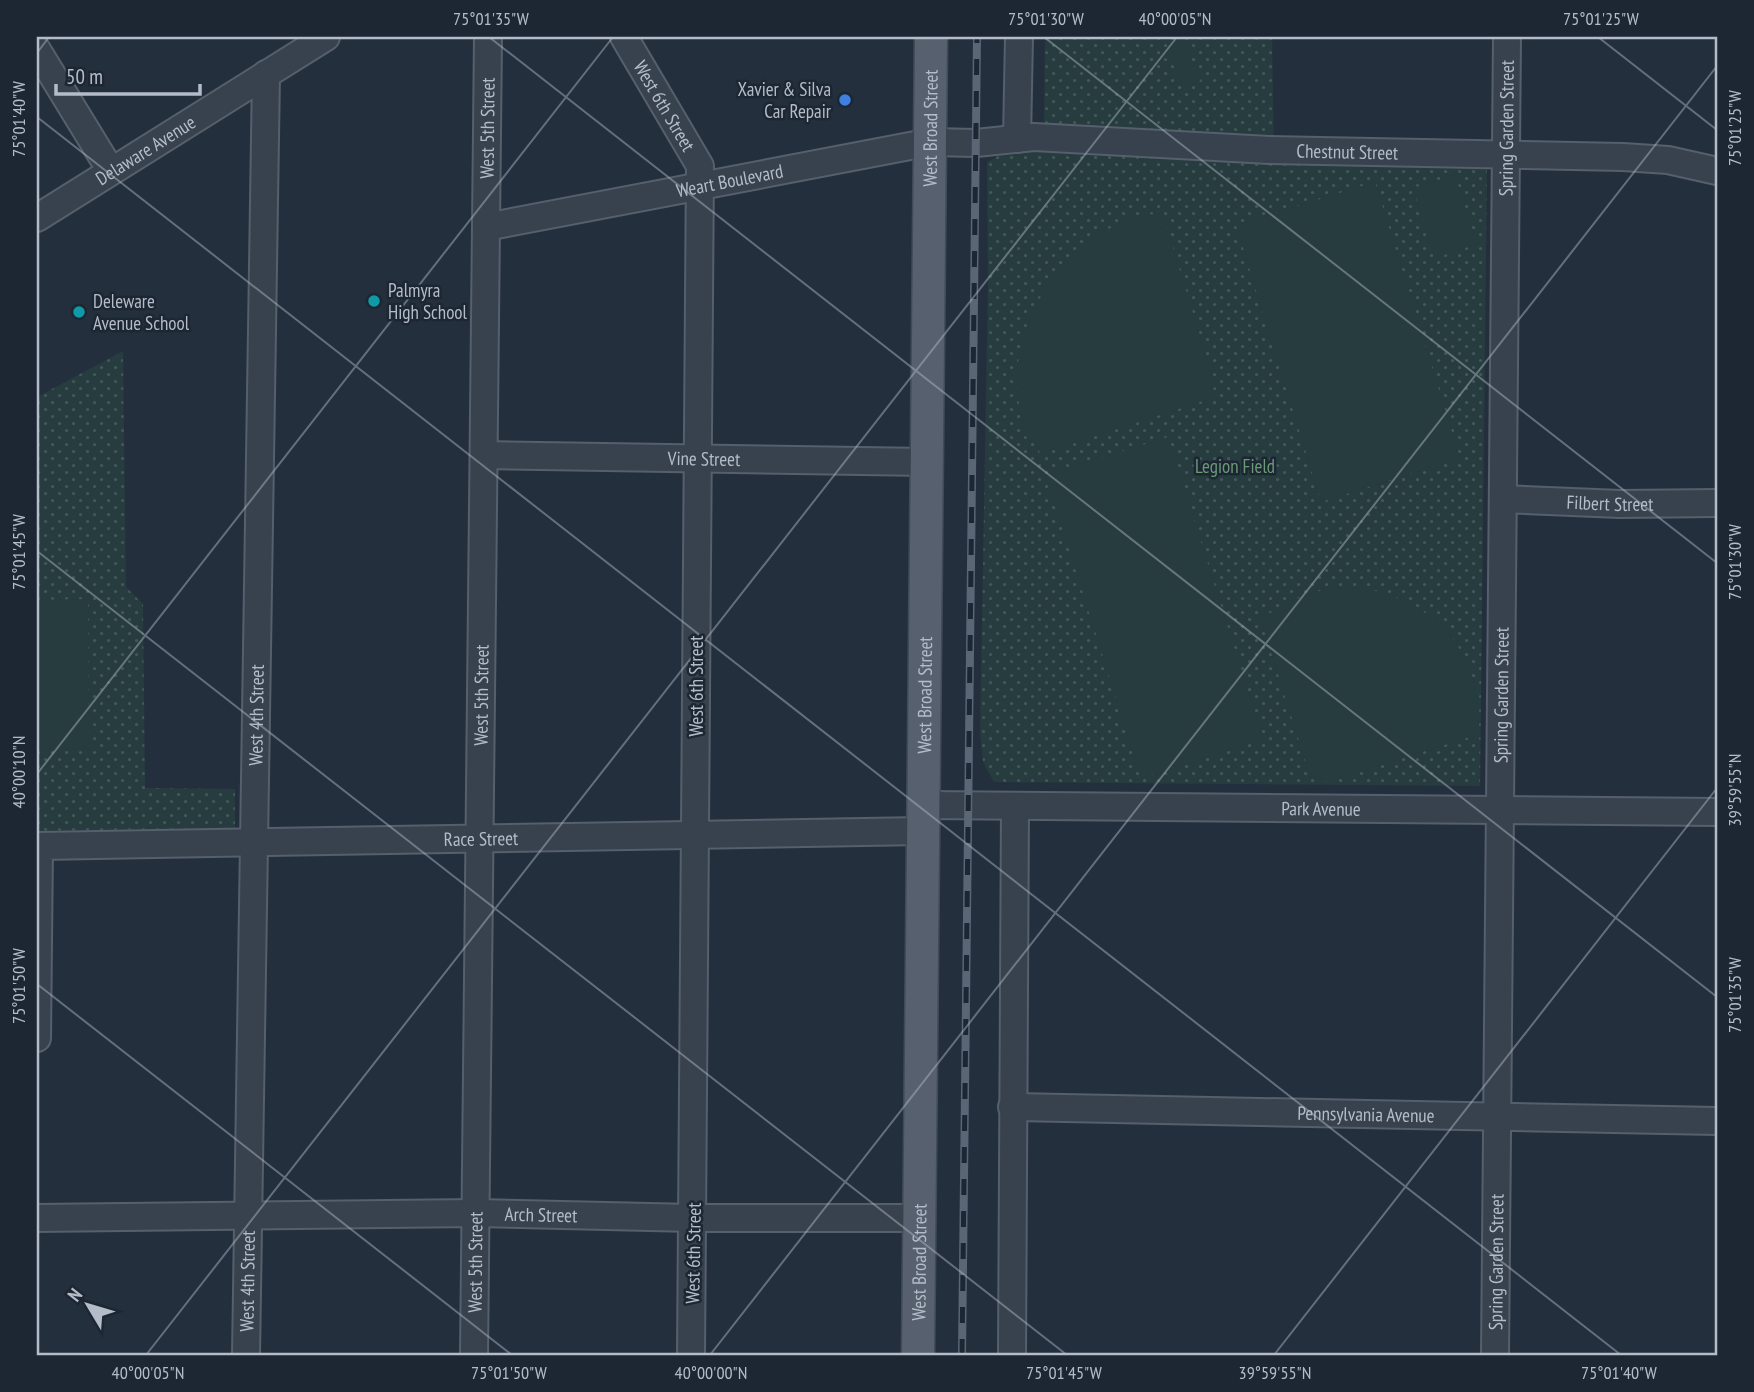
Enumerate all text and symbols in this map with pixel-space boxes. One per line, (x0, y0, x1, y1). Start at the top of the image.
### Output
text: 75°01'35"W (453, 7, 529, 30)
text: 75°01'30"W (1008, 7, 1084, 30)
text: 40°00'05"N (1139, 7, 1211, 30)
text: 75°01'25"W (1563, 7, 1639, 30)
scale bar (56, 52, 200, 96)
street label: West 6th Street (629, 56, 701, 156)
street label: Spring Garden Street (1494, 59, 1519, 196)
text: 50 m (66, 63, 103, 90)
street label: West Broad Street (918, 69, 943, 187)
street label: West 5th Street (474, 77, 500, 179)
place label: Xavier & Silva Car Repair (738, 77, 832, 123)
text: 75°01'40"W (7, 81, 30, 157)
text: 75°01'25"W (1723, 90, 1746, 166)
marker: Xavier & Silva Car Repair (837, 92, 853, 108)
street label: Delaware Avenue (91, 110, 200, 190)
street label: Chestnut Street (1296, 139, 1399, 165)
street label: Weart Boulevard (674, 159, 785, 202)
place label: Palmyra High School (388, 278, 468, 324)
place label: Deleware Avenue School (93, 289, 190, 335)
marker: Palmyra High School (366, 293, 382, 309)
marker: Deleware Avenue School (71, 304, 87, 320)
street label: Vine Street (667, 446, 741, 471)
park label: Legion Field (1195, 454, 1275, 478)
street label: Filbert Street (1566, 490, 1654, 516)
text: 75°01'45"W (7, 514, 30, 590)
text: 75°01'30"W (1723, 524, 1746, 600)
street label: Spring Garden Street (1488, 626, 1514, 763)
street label: West 6th Street (684, 635, 708, 737)
street label: West Broad Street (912, 635, 937, 754)
street label: West 5th Street (468, 644, 494, 746)
street label: West 4th Street (243, 664, 269, 766)
text: 40°00'10"N (7, 736, 30, 808)
text: 39°59'55"N (1723, 754, 1746, 826)
street label: Park Avenue (1281, 796, 1361, 821)
street label: Race Street (443, 826, 519, 851)
text: 75°01'50"W (7, 948, 30, 1024)
text: 75°01'35"W (1723, 957, 1746, 1033)
street label: Pennsylvania Avenue (1297, 1101, 1435, 1127)
street label: Spring Garden Street (1483, 1193, 1508, 1330)
street label: West 6th Street (680, 1201, 706, 1304)
street label: Arch Street (504, 1202, 578, 1227)
street label: West Broad Street (906, 1202, 932, 1321)
street label: West 5th Street (462, 1210, 488, 1313)
street label: West 4th Street (234, 1229, 260, 1332)
north arrow (52, 1270, 122, 1340)
text: N (62, 1283, 87, 1306)
text: 40°00'05"N (112, 1361, 184, 1384)
text: 75°01'50"W (471, 1361, 547, 1384)
text: 40°00'00"N (675, 1361, 747, 1384)
text: 75°01'45"W (1026, 1361, 1102, 1384)
text: 39°59'55"N (1239, 1361, 1311, 1384)
text: 75°01'40"W (1581, 1361, 1657, 1384)

